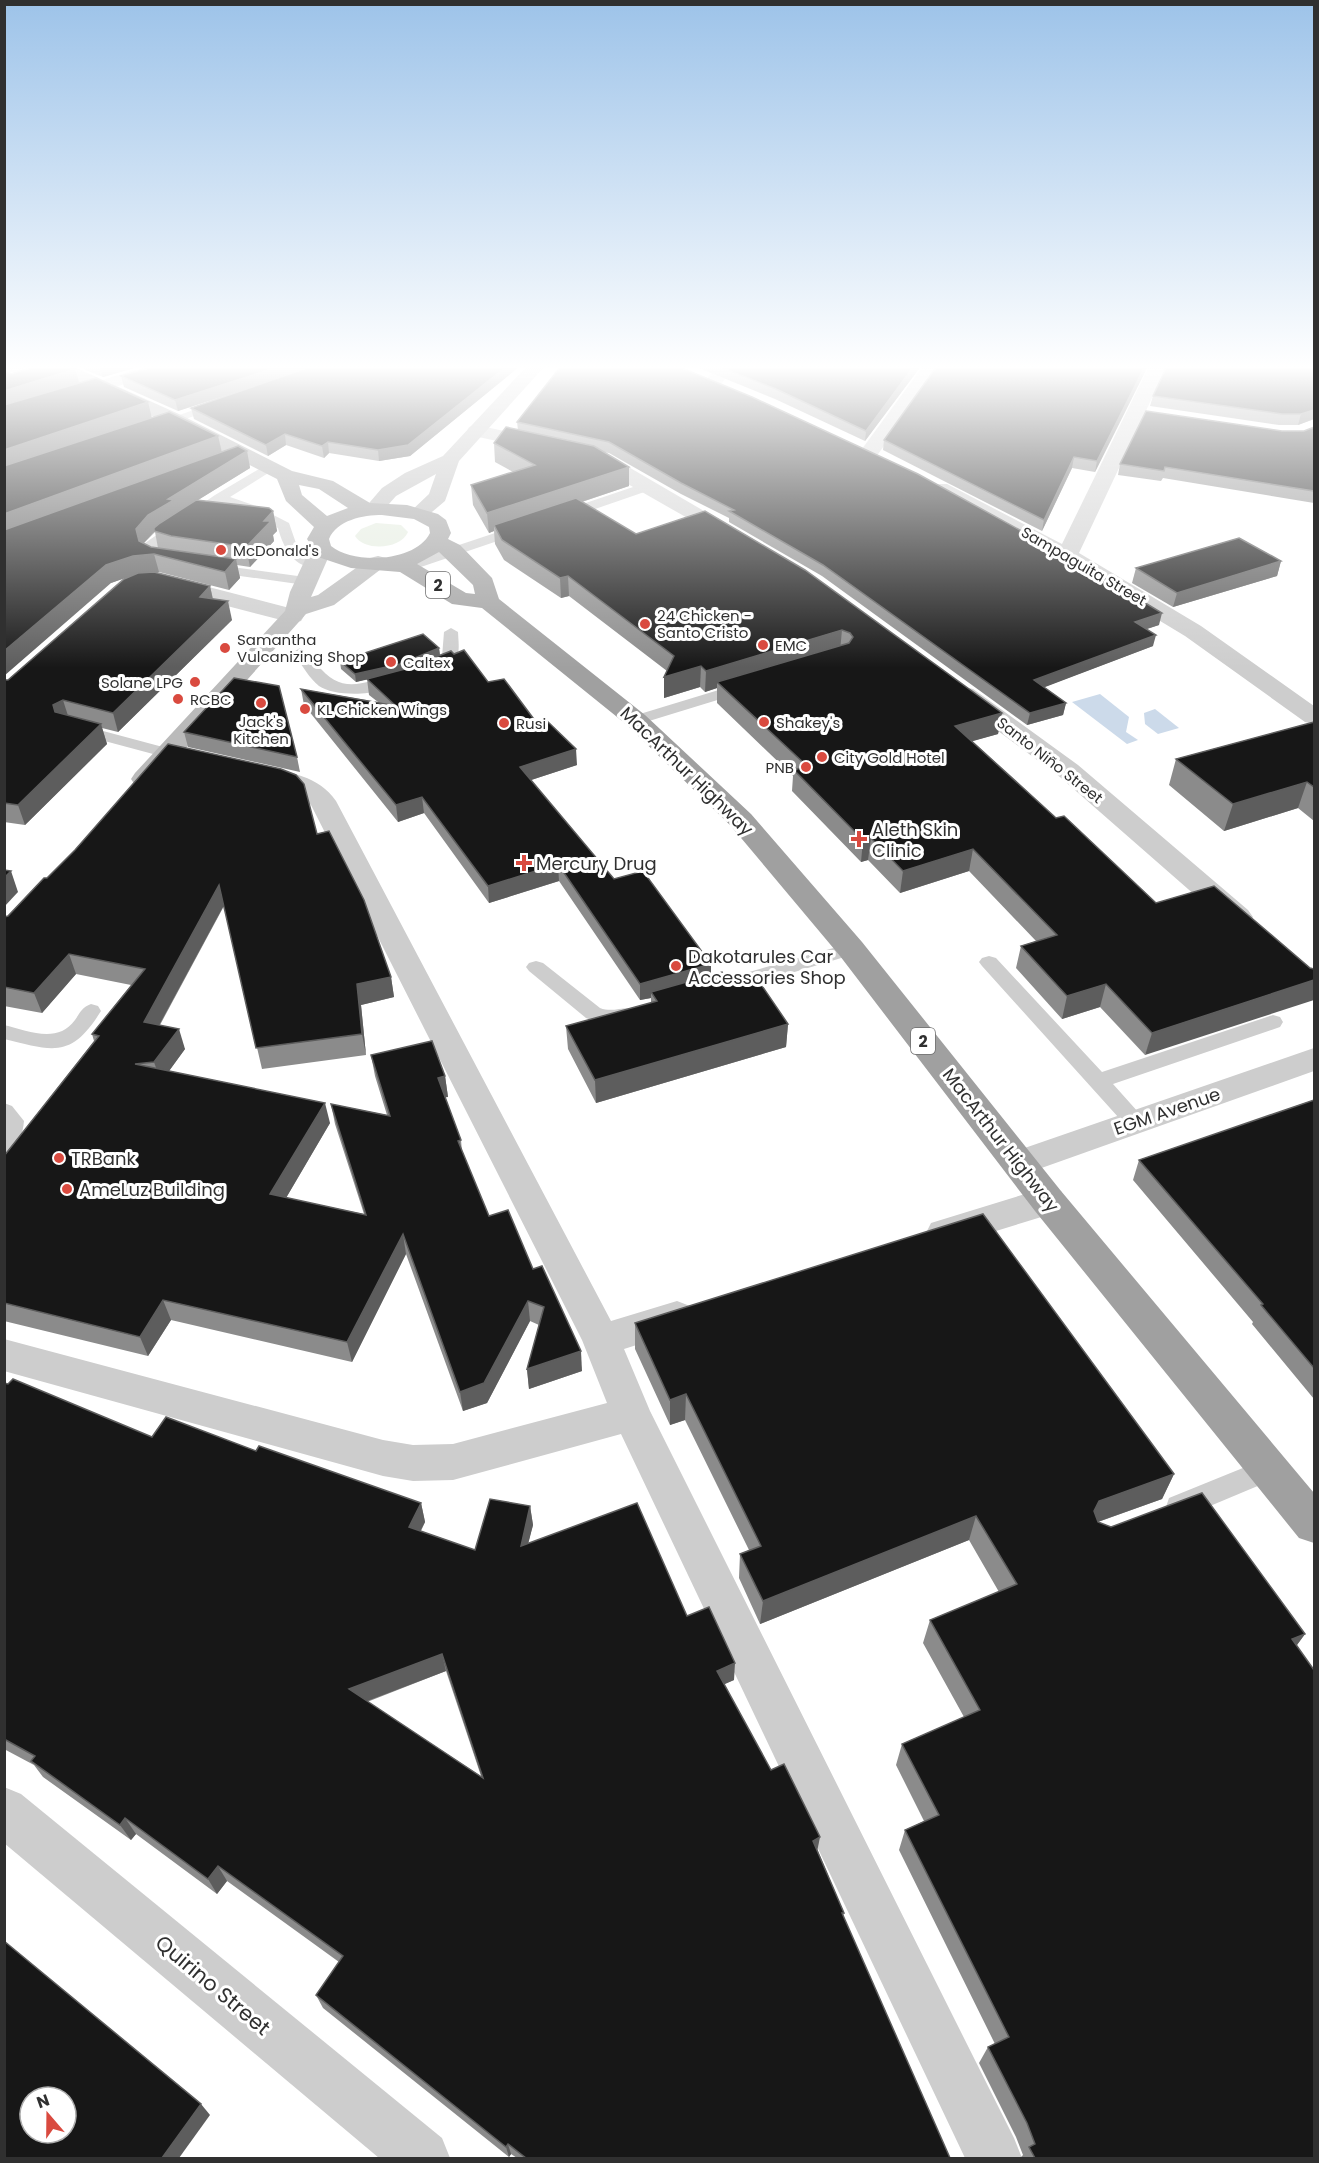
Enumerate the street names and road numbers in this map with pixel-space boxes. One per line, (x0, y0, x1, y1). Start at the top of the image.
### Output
street label: Sampaguita Street (1017, 521, 1151, 611)
road number: 2 (426, 572, 450, 598)
street label: MacArthur Highway (615, 701, 759, 841)
street label: Santo Niño Street (993, 712, 1107, 808)
road number: 2 (911, 1028, 935, 1054)
street label: MacArthur Highway (937, 1063, 1065, 1217)
street label: EGM Avenue (1110, 1081, 1224, 1141)
street label: Quirino Street (149, 1928, 277, 2042)

